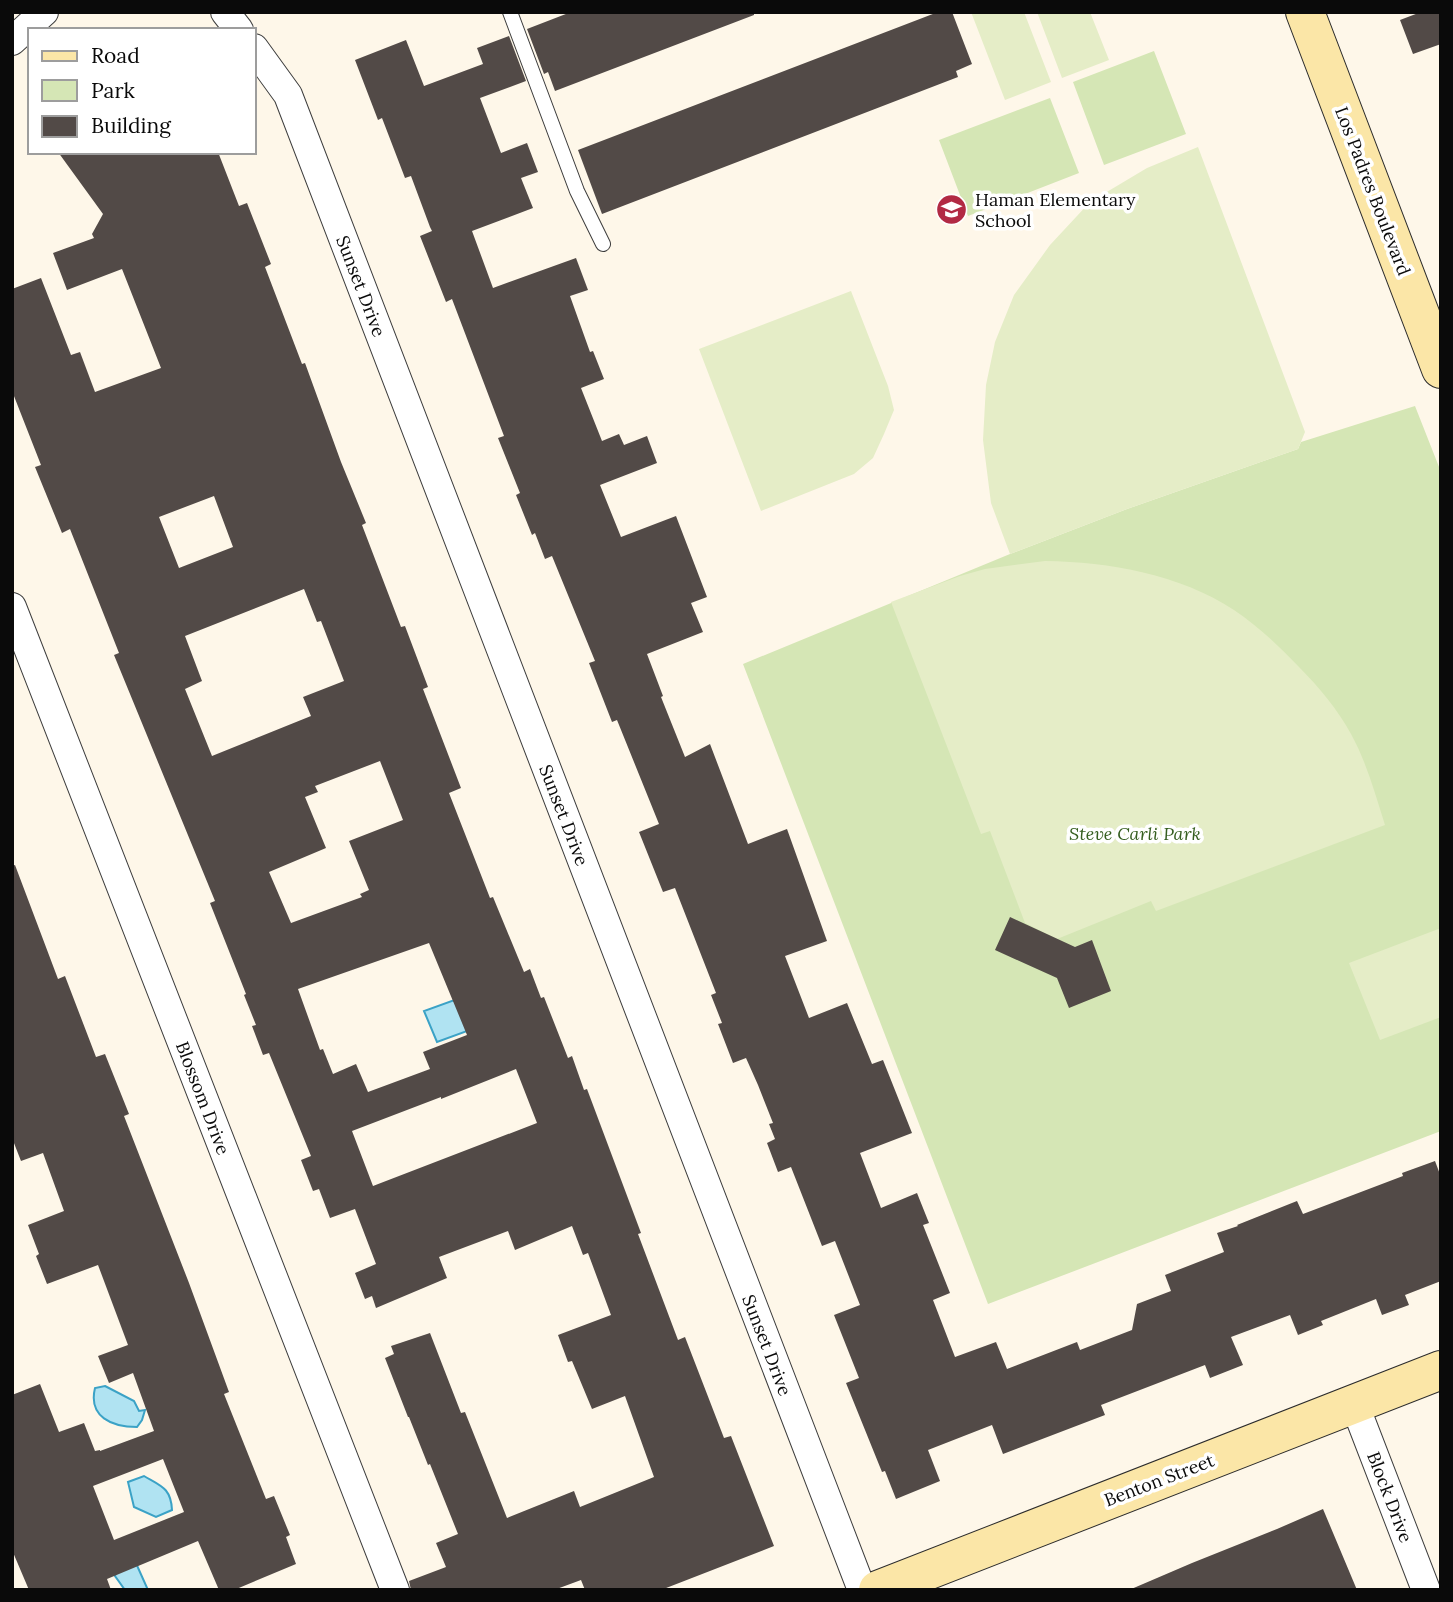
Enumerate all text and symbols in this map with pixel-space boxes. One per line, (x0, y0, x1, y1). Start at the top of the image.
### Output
legend (28, 28, 256, 154)
text: Road (91, 42, 140, 69)
text: Park (91, 77, 135, 104)
street label: Los Padres Boulevard (1330, 103, 1416, 279)
text: Building (91, 112, 171, 139)
place label: Haman Elementary School (975, 188, 1136, 232)
school or university icon: Haman Elementary School (935, 192, 969, 226)
street label: Sunset Drive (331, 232, 391, 340)
street label: Sunset Drive (534, 761, 594, 869)
park label: Steve Carli Park (1069, 822, 1201, 845)
street label: Blossom Drive (171, 1038, 235, 1158)
street label: Sunset Drive (737, 1291, 797, 1399)
street label: Benton Street (1101, 1448, 1217, 1512)
street label: Block Drive (1362, 1448, 1418, 1546)

